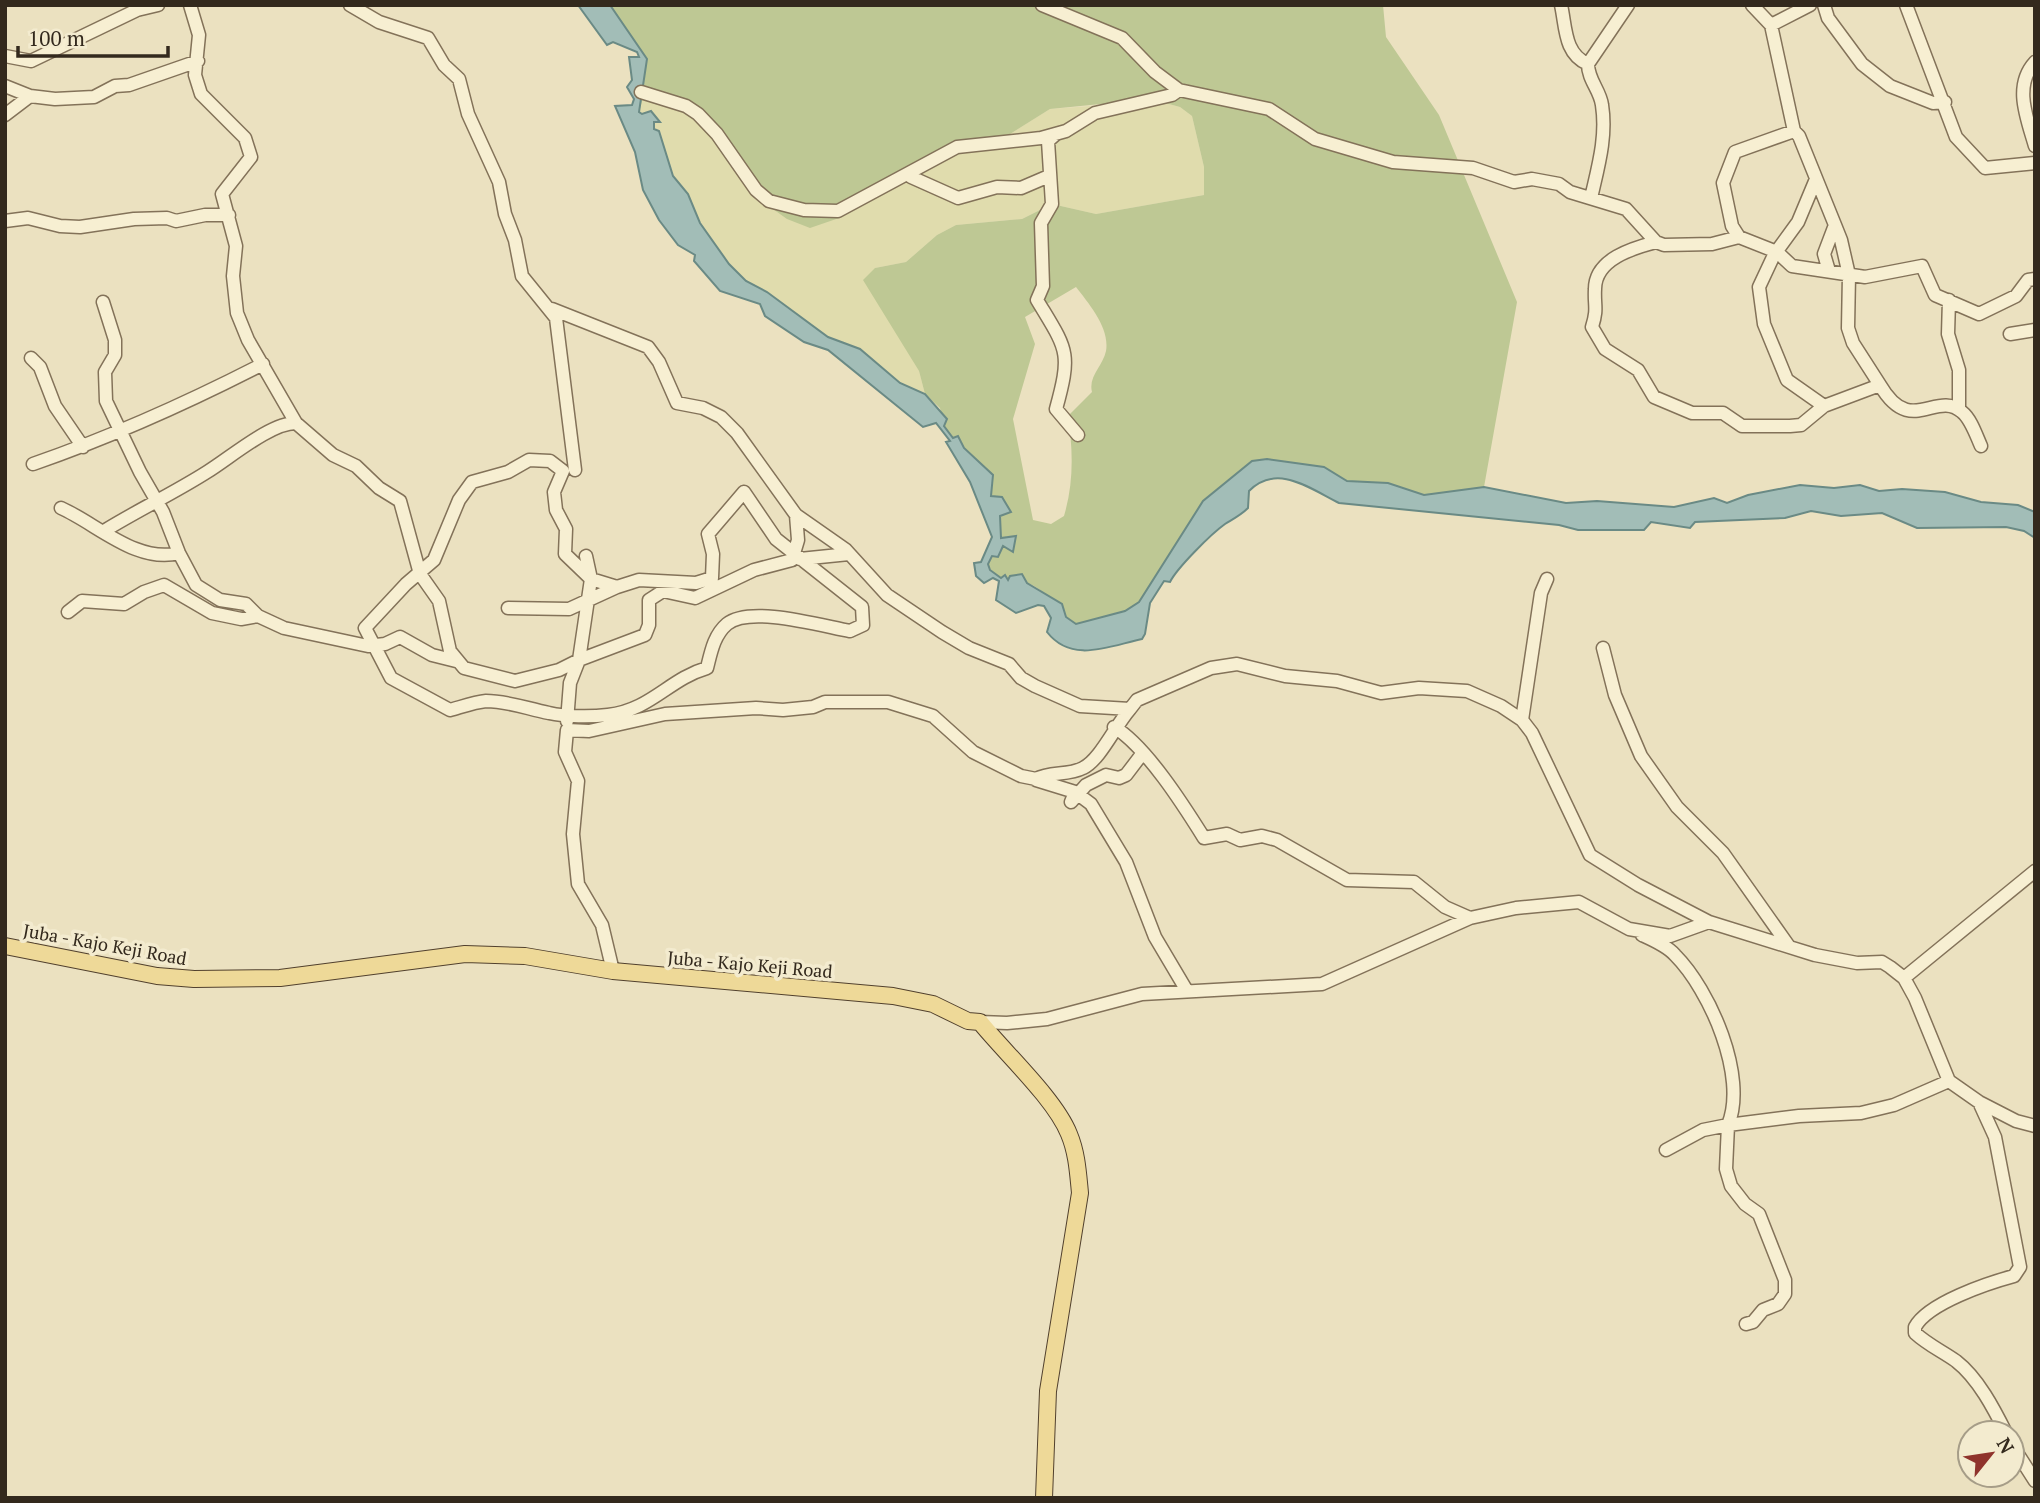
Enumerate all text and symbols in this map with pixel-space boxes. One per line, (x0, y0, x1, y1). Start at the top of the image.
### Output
scale bar (18, 14, 168, 58)
text: 100 m (28, 24, 85, 52)
street label: Juba - Kajo Keji Road (21, 918, 189, 970)
street label: Juba - Kajo Keji Road (667, 945, 833, 983)
north arrow (1956, 1419, 2026, 1489)
text: N (1992, 1433, 2021, 1458)

